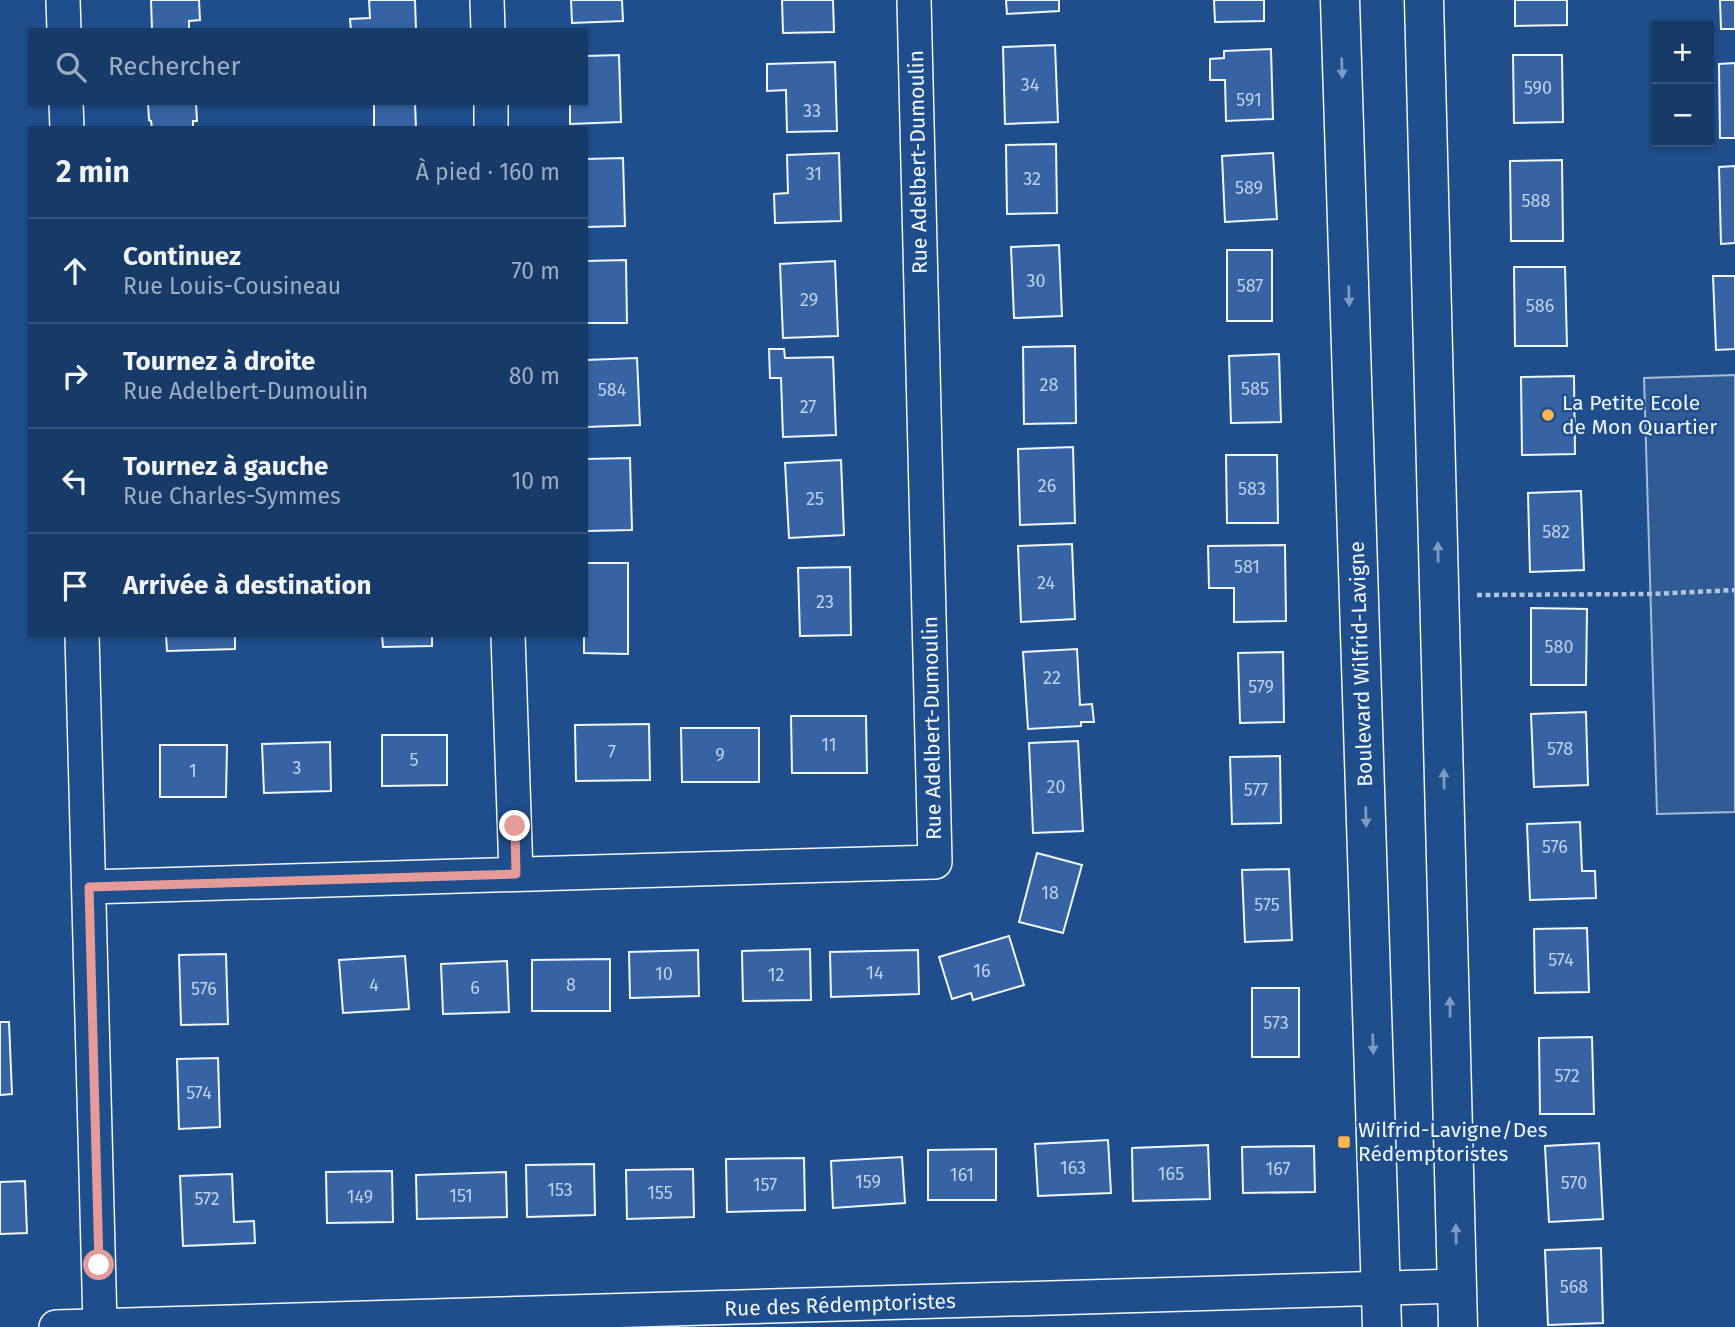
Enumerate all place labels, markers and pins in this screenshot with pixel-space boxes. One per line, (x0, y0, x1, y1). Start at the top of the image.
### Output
place label: La Petite Ecole de Mon Quartier (1562, 390, 1717, 440)
marker: La Petite Ecole de Mon Quartier (1540, 407, 1556, 423)
place label: Wilfrid-Lavigne/Des Rédemptoristes (1358, 1117, 1548, 1167)
marker: Wilfrid-Lavigne/Des Rédemptoristes (1336, 1134, 1352, 1150)

